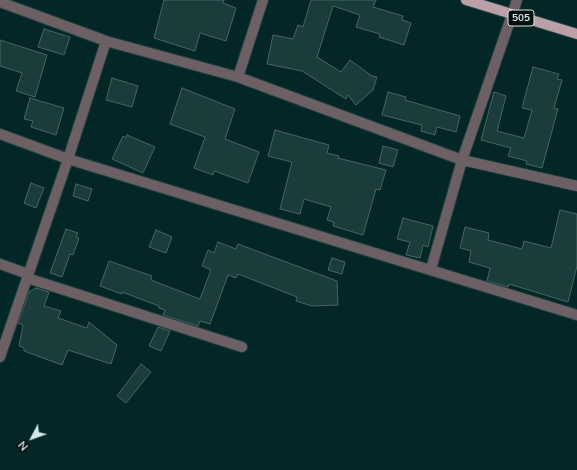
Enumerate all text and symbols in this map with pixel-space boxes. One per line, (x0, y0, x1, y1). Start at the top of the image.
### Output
road number: 505 (508, 10, 534, 26)
north arrow (12, 418, 52, 458)
text: N (15, 438, 31, 454)

